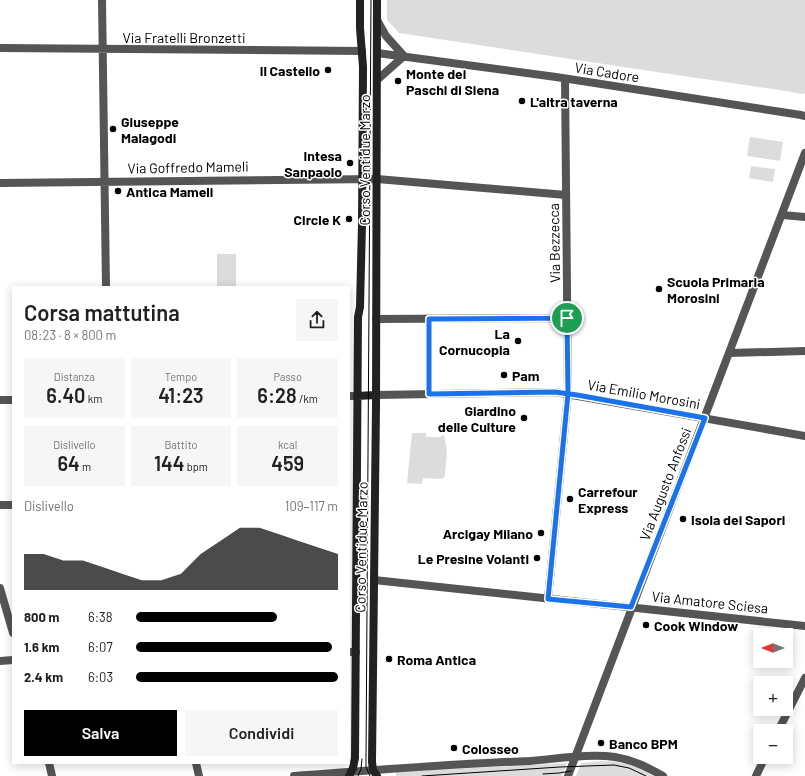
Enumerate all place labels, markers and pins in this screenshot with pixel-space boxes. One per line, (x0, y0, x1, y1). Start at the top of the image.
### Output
place label: Il Castello (260, 62, 320, 79)
marker: Il Castello (323, 65, 333, 75)
place label: Monte dei Paschi di Siena (406, 65, 499, 98)
marker: Monte dei Paschi di Siena (393, 76, 403, 86)
place label: L'altra taverna (530, 93, 618, 110)
marker: L'altra taverna (517, 96, 527, 106)
place label: Giuseppe Malagodi (121, 113, 179, 146)
marker: Giuseppe Malagodi (108, 124, 118, 134)
place label: Intesa Sanpaolo (284, 147, 342, 180)
marker: Intesa Sanpaolo (345, 158, 355, 168)
place label: Antica Mameli (126, 183, 213, 200)
marker: Antica Mameli (113, 186, 123, 196)
place label: Circle K (294, 211, 341, 228)
marker: Circle K (344, 214, 354, 224)
place label: Scuola Primaria Morosini (667, 273, 765, 306)
marker: Scuola Primaria Morosini (654, 284, 664, 294)
pin (550, 301, 584, 335)
place label: La Cornucopia (439, 325, 510, 358)
marker: La Cornucopia (513, 336, 523, 346)
place label: Pam (512, 367, 540, 384)
marker: Pam (499, 370, 509, 380)
place label: Giardino delle Culture (438, 402, 516, 435)
marker: Giardino delle Culture (519, 413, 529, 423)
place label: Carrefour Express (578, 483, 638, 516)
marker: Carrefour Express (565, 494, 575, 504)
place label: Isola dei Sapori (691, 511, 785, 528)
marker: Isola dei Sapori (678, 514, 688, 524)
place label: Arcigay Milano (443, 525, 533, 542)
marker: Arcigay Milano (536, 528, 546, 538)
place label: Le Presine Volanti (418, 550, 529, 567)
marker: Le Presine Volanti (532, 553, 542, 563)
place label: Cook Window (654, 617, 738, 634)
marker: Cook Window (641, 620, 651, 630)
place label: Roma Antica (397, 651, 476, 668)
marker: Roma Antica (384, 654, 394, 664)
place label: Banco BPM (609, 735, 678, 752)
marker: Banco BPM (596, 738, 606, 748)
place label: Colosseo (462, 740, 519, 757)
marker: Colosseo (449, 743, 459, 753)

